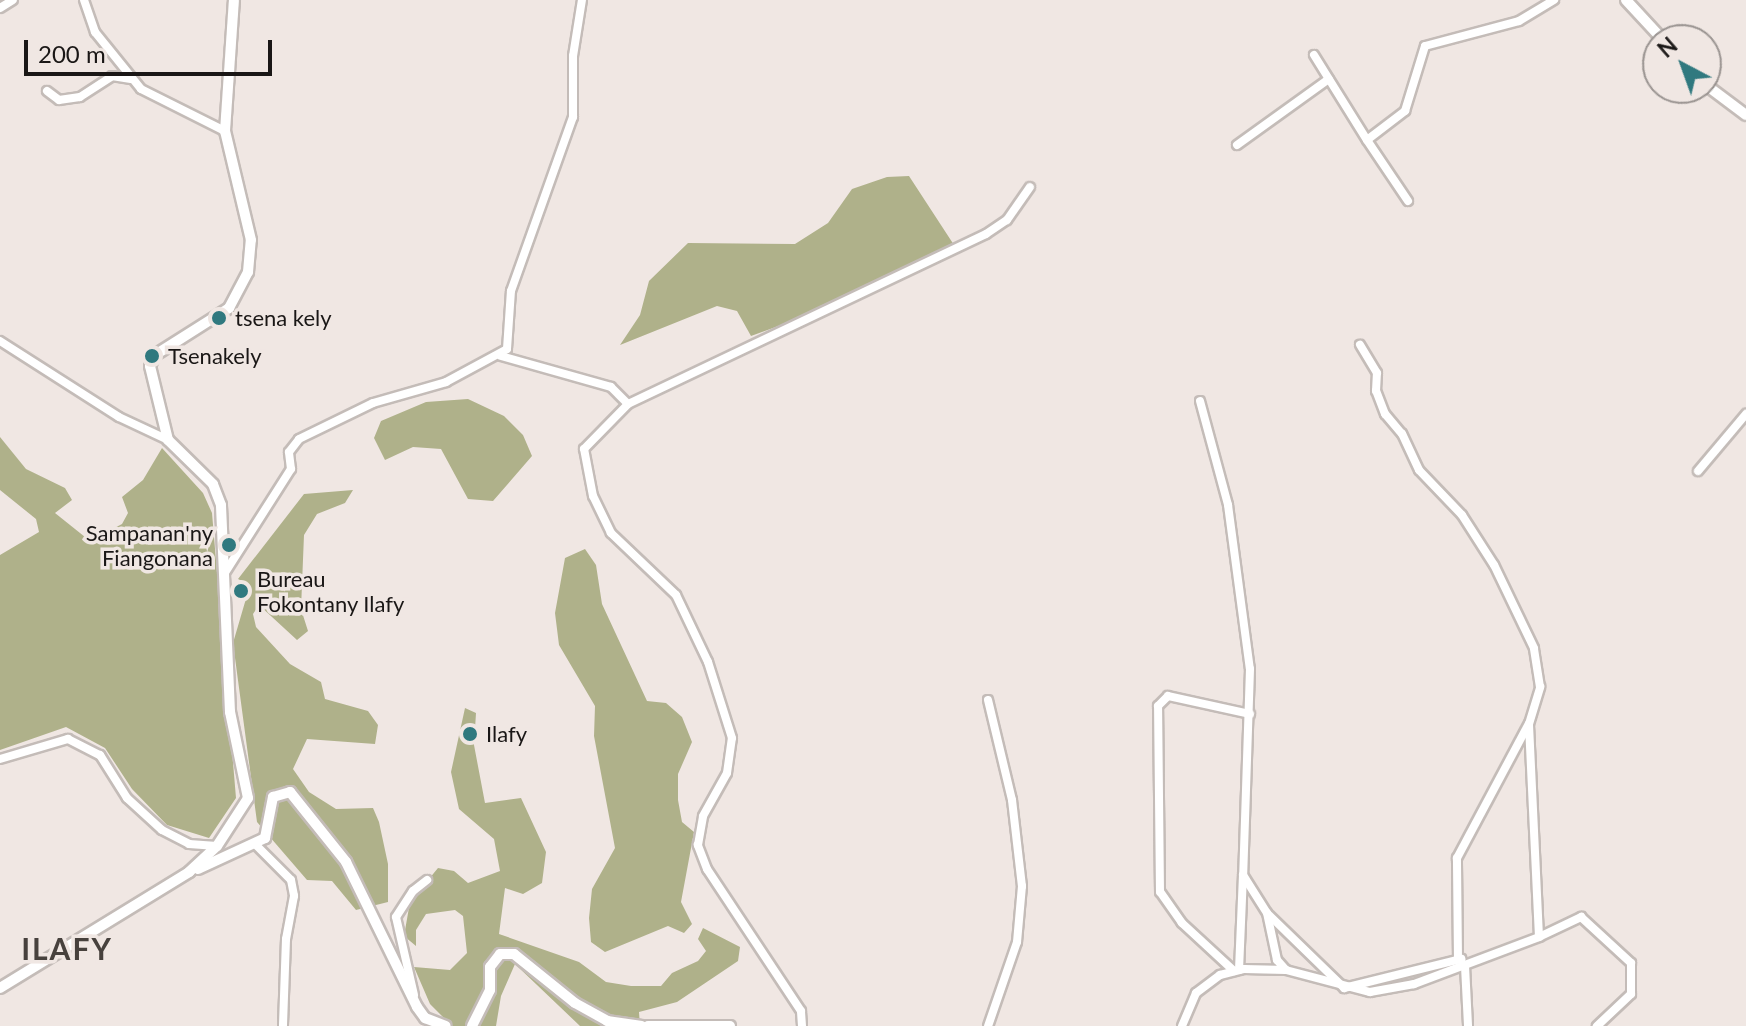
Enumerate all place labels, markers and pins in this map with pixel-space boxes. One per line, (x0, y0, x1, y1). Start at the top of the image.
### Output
place label: tsena kely (235, 305, 332, 331)
marker: tsena kely (210, 309, 228, 327)
place label: Tsenakely (168, 343, 262, 369)
marker: Tsenakely (143, 347, 161, 365)
place label: Sampanan'ny Fiangonana (86, 519, 213, 570)
marker: Sampanan'ny Fiangonana (220, 536, 238, 554)
place label: Bureau Fokontany Ilafy (257, 565, 405, 616)
marker: Bureau Fokontany Ilafy (232, 582, 250, 600)
place label: Ilafy (486, 721, 527, 747)
marker: Ilafy (461, 725, 479, 743)

